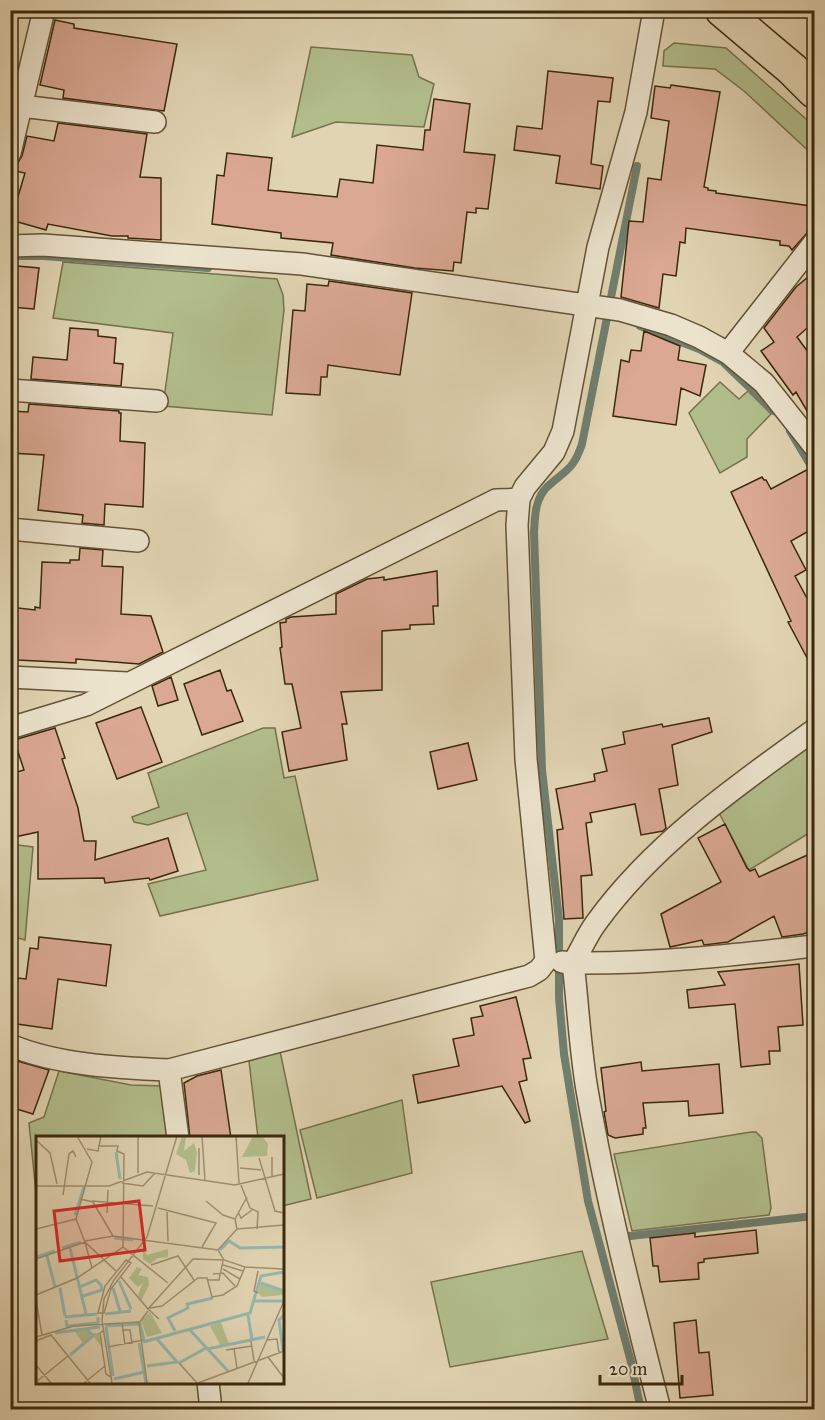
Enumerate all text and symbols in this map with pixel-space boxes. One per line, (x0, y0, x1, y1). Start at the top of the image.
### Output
inset map (36, 1136, 284, 1384)
scale bar (600, 1348, 682, 1386)
text: 20 m (609, 1358, 647, 1380)

